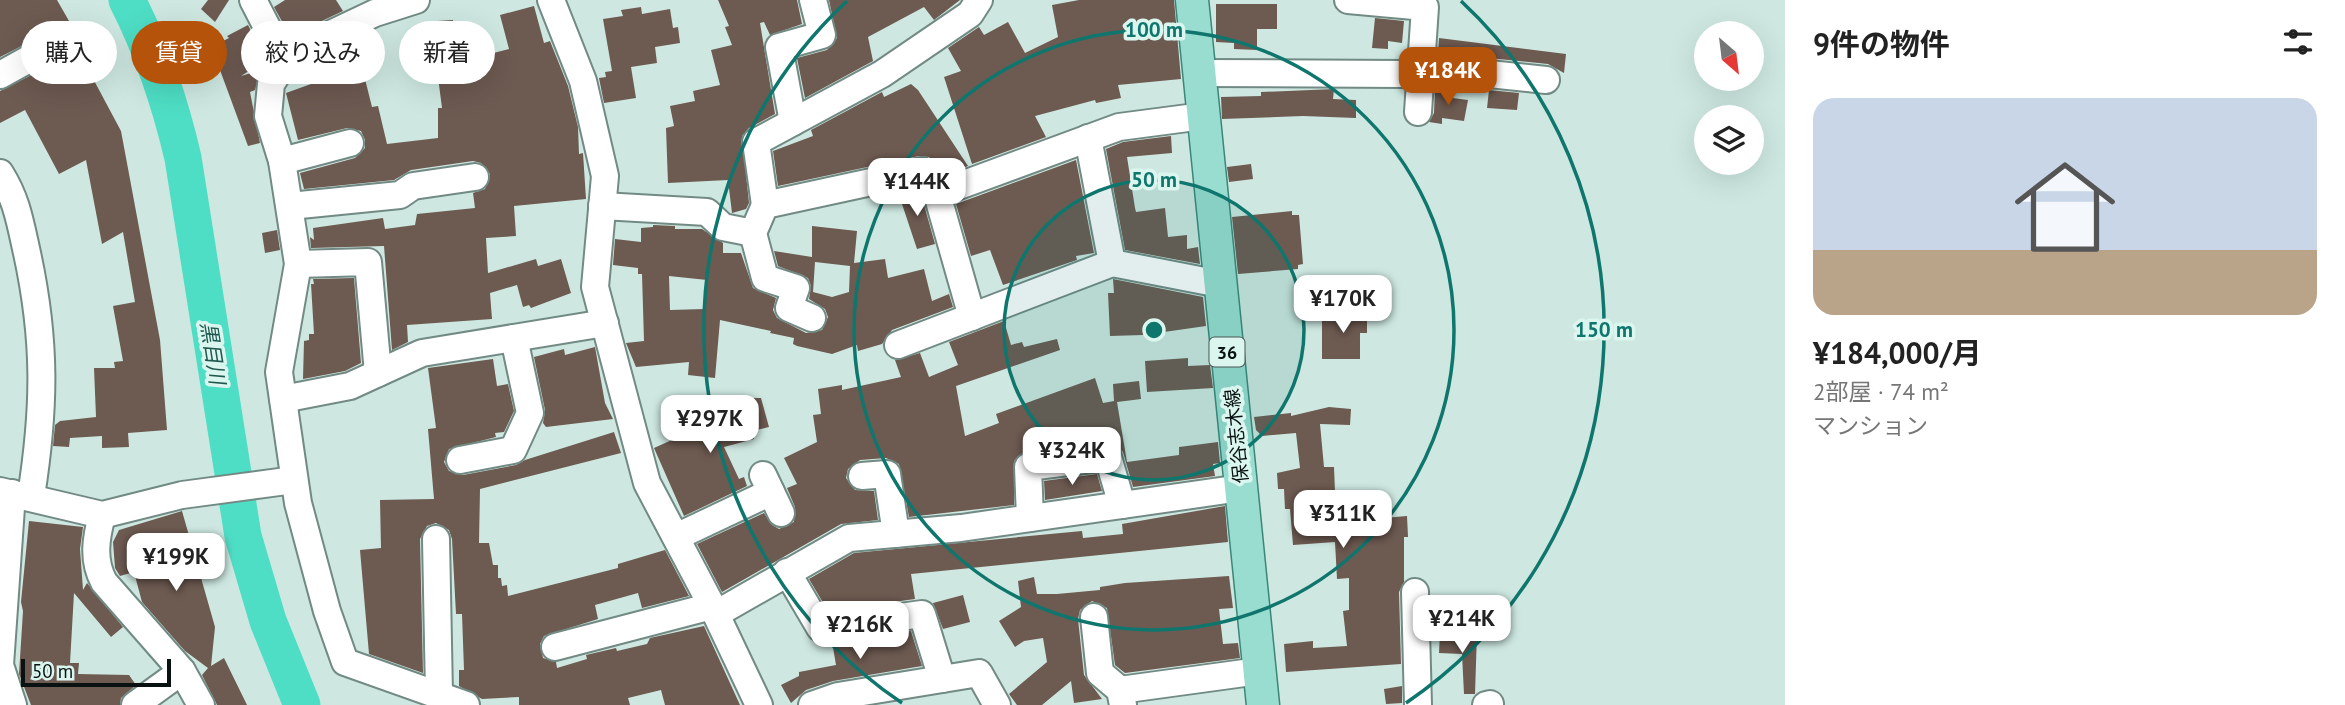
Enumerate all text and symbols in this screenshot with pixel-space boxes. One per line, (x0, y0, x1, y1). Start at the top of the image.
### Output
text: 100 m (1125, 16, 1183, 43)
chip: 購入 (21, 21, 117, 84)
chip: 賃貸 (131, 21, 227, 84)
chip: 絞り込み (241, 21, 385, 84)
chip: 新着 (399, 21, 495, 84)
north arrow (1694, 21, 1764, 91)
map controls (1694, 21, 1764, 175)
icon: filters (2279, 23, 2317, 61)
text: 9件の物件 (1813, 24, 1950, 63)
pin: ¥184K (1399, 48, 1497, 107)
text: ¥184K (1415, 55, 1481, 84)
button: layers (1694, 105, 1764, 175)
icon: home (2002, 144, 2128, 270)
pin: ¥144K (868, 158, 966, 218)
text: ¥144K (884, 166, 950, 195)
text: 50 m (1131, 166, 1177, 193)
pin: ¥170K (1294, 276, 1392, 335)
text: ¥170K (1310, 283, 1376, 312)
text: 150 m (1575, 316, 1633, 343)
centre of rings (1142, 318, 1166, 342)
water label: 黒目川 (195, 320, 232, 388)
text: ¥184,000/月 (1813, 333, 1982, 372)
road number: 36 (1210, 338, 1244, 366)
text: 2部屋 · 74 m² (1813, 377, 1949, 406)
street label: 保谷志木線 (1219, 387, 1253, 485)
pin: ¥297K (661, 396, 759, 455)
text: ¥297K (677, 403, 743, 432)
text: マンション (1813, 411, 1928, 440)
pin: ¥324K (1023, 428, 1121, 487)
text: ¥324K (1039, 435, 1105, 464)
pin: ¥311K (1294, 490, 1392, 550)
text: ¥311K (1310, 498, 1376, 527)
pin: ¥199K (127, 534, 225, 593)
text: ¥199K (143, 541, 209, 570)
pin: ¥214K (1413, 596, 1511, 655)
pin: ¥216K (811, 602, 909, 661)
text: ¥214K (1429, 603, 1495, 632)
text: ¥216K (827, 609, 893, 638)
scale bar (21, 656, 172, 688)
text: 50 m (32, 659, 73, 683)

